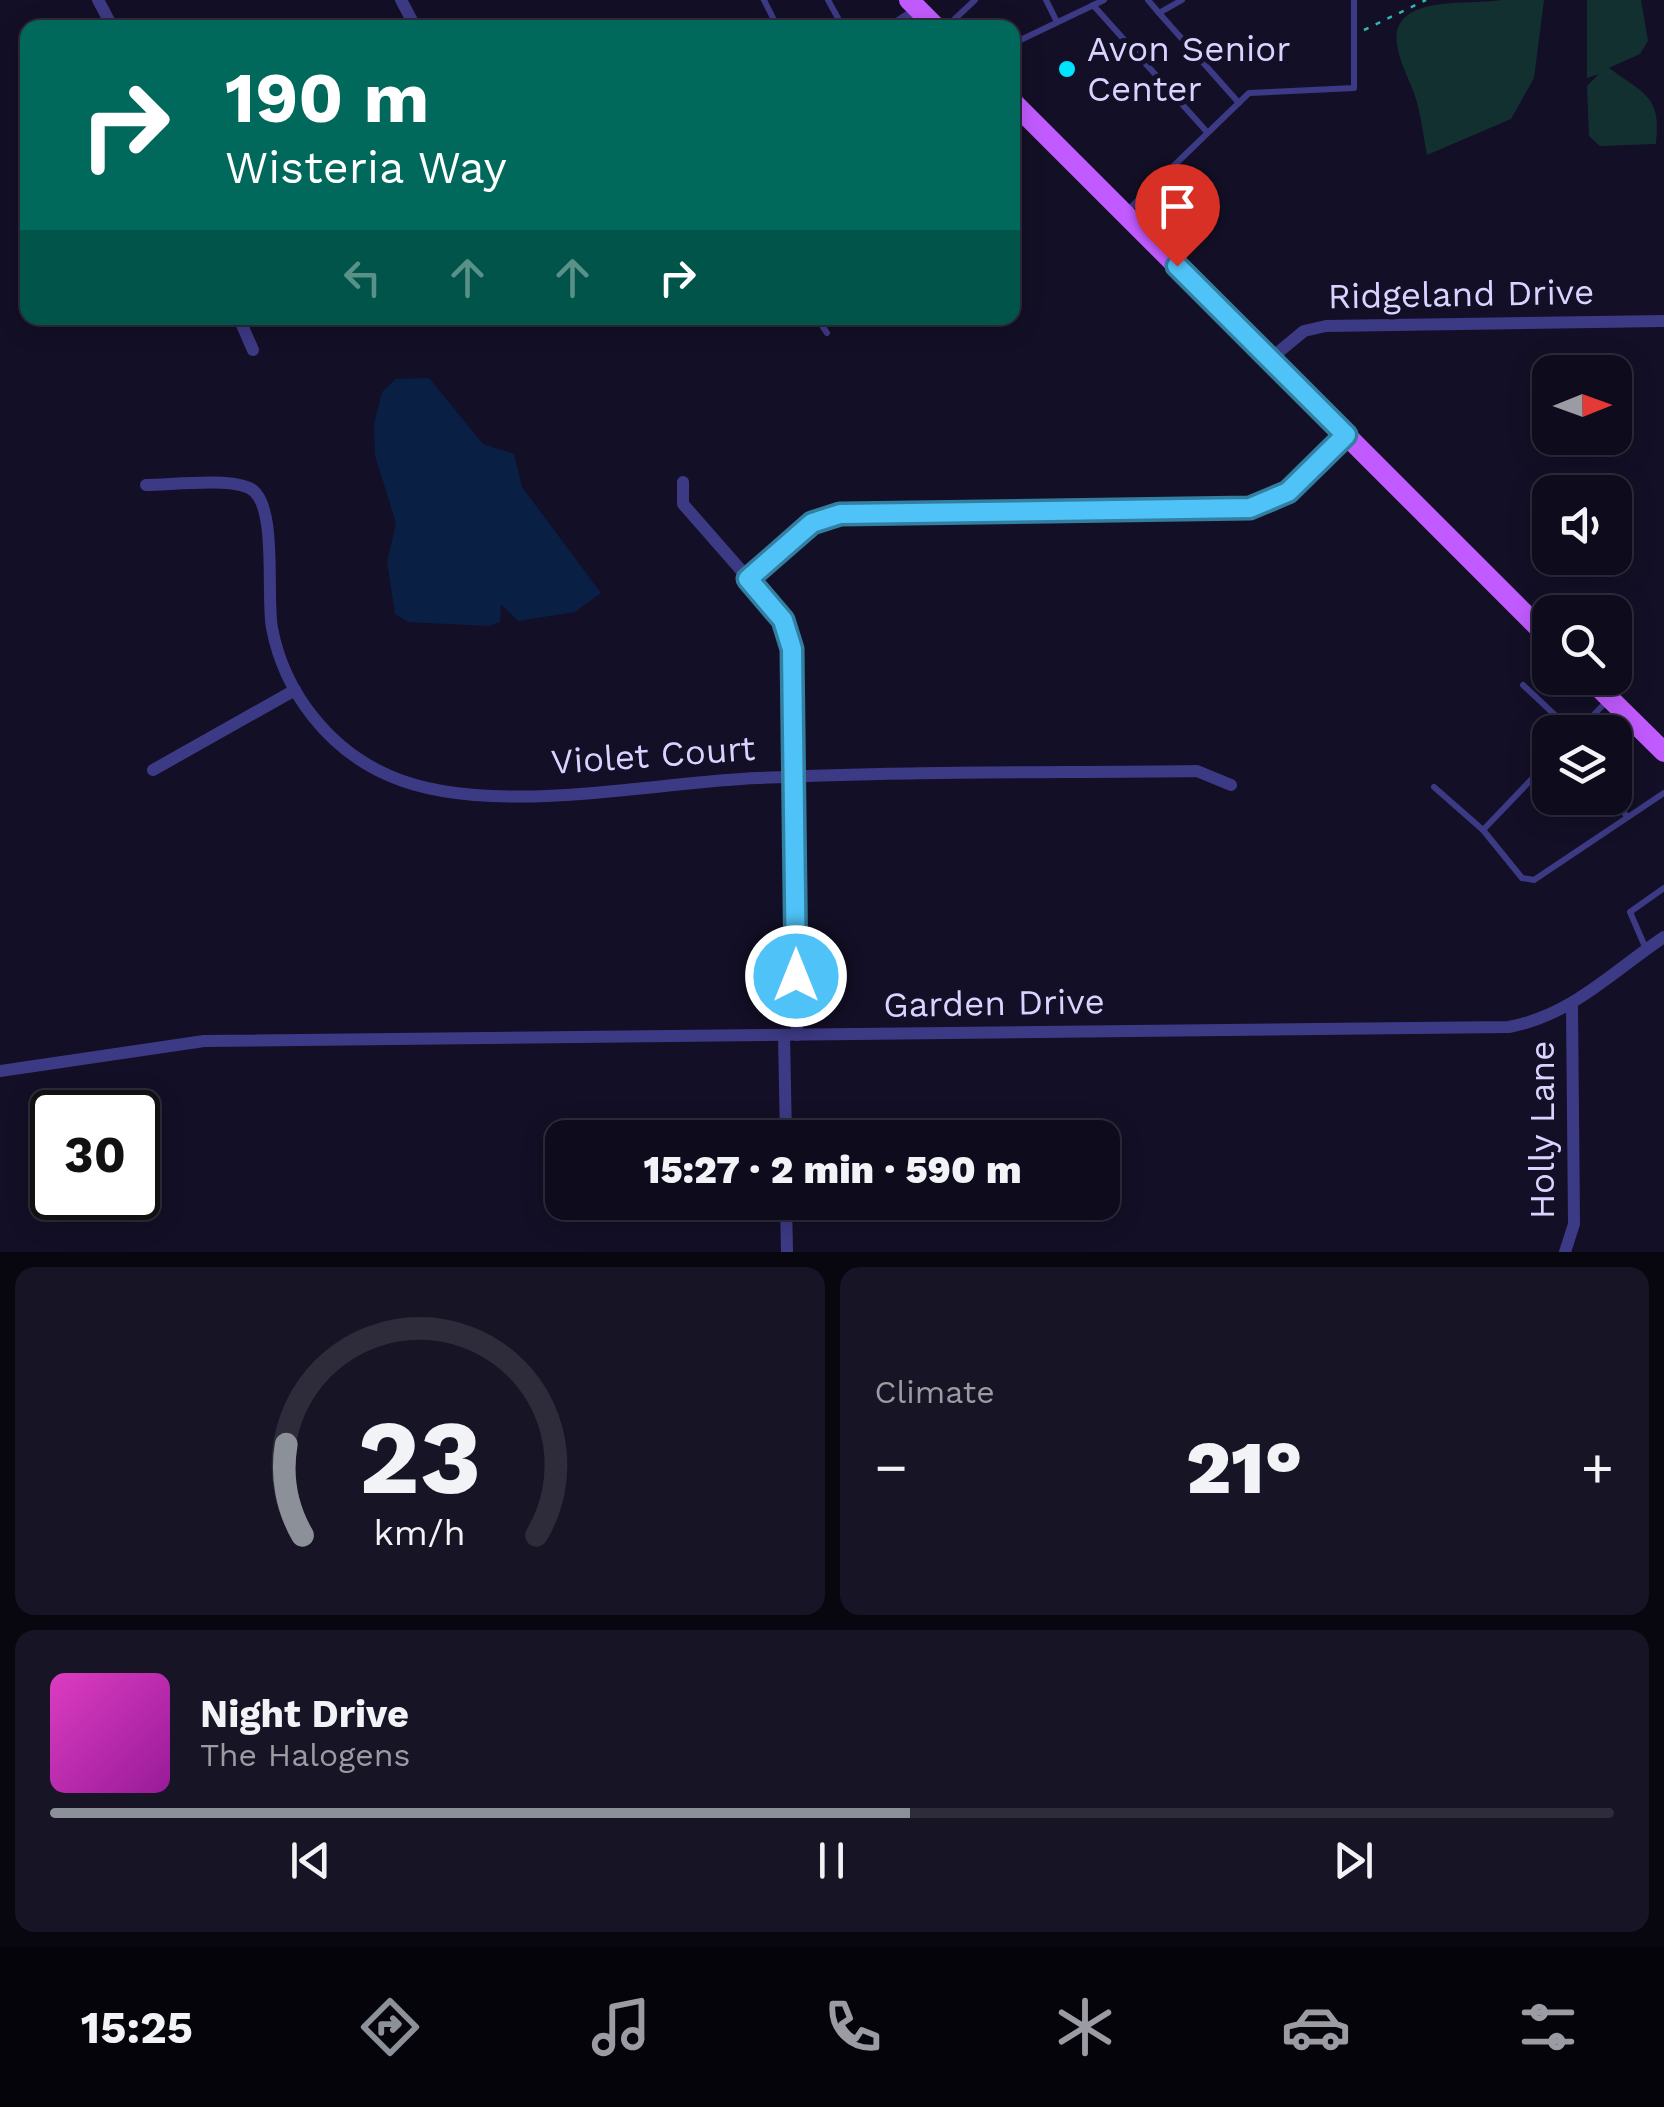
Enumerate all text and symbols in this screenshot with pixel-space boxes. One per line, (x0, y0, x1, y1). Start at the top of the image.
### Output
place label: Avon Senior Center (1087, 28, 1291, 110)
text: 190 m (225, 57, 429, 139)
marker: Avon Senior Center (1056, 58, 1078, 80)
icon: right (60, 60, 190, 190)
text: Wisteria Way (225, 141, 507, 194)
pin (1135, 164, 1220, 267)
icon: arrive (1150, 179, 1205, 234)
icon: left (335, 250, 390, 305)
icon: ahead (440, 250, 495, 305)
icon: ahead (545, 250, 600, 305)
icon: right (650, 250, 705, 305)
street label: Ridgeland Drive (1328, 271, 1594, 317)
north arrow (1532, 355, 1632, 455)
map controls (1532, 355, 1632, 815)
button: sound (1532, 475, 1632, 575)
button: search (1532, 595, 1632, 695)
button: layers (1532, 715, 1632, 815)
street label: Violet Court (550, 727, 757, 783)
position arrow (744, 924, 848, 1028)
street label: Garden Drive (883, 980, 1105, 1026)
street label: Holly Lane (1521, 1041, 1563, 1219)
speed limit sign: 30 (30, 1090, 160, 1220)
text: 15:27 · 2 min · 590 m (643, 1148, 1022, 1192)
text: Climate (875, 1373, 995, 1411)
text: 23 (358, 1396, 482, 1518)
text: 21° (1186, 1423, 1303, 1511)
text: − (875, 1435, 908, 1499)
text: + (1581, 1435, 1614, 1499)
text: km/h (374, 1512, 466, 1554)
text: Night Drive (200, 1692, 409, 1736)
text: The Halogens (200, 1736, 410, 1774)
icon: previous (283, 1833, 338, 1888)
icon: pause (804, 1833, 859, 1888)
icon: next (1326, 1833, 1381, 1888)
icon: directions (355, 1992, 425, 2062)
icon: music (586, 1992, 656, 2062)
icon: phone (818, 1992, 888, 2062)
icon: climate (1050, 1992, 1120, 2062)
icon: car (1281, 1992, 1351, 2062)
icon: filters (1513, 1992, 1583, 2062)
text: 15:25 (81, 2001, 193, 2054)

